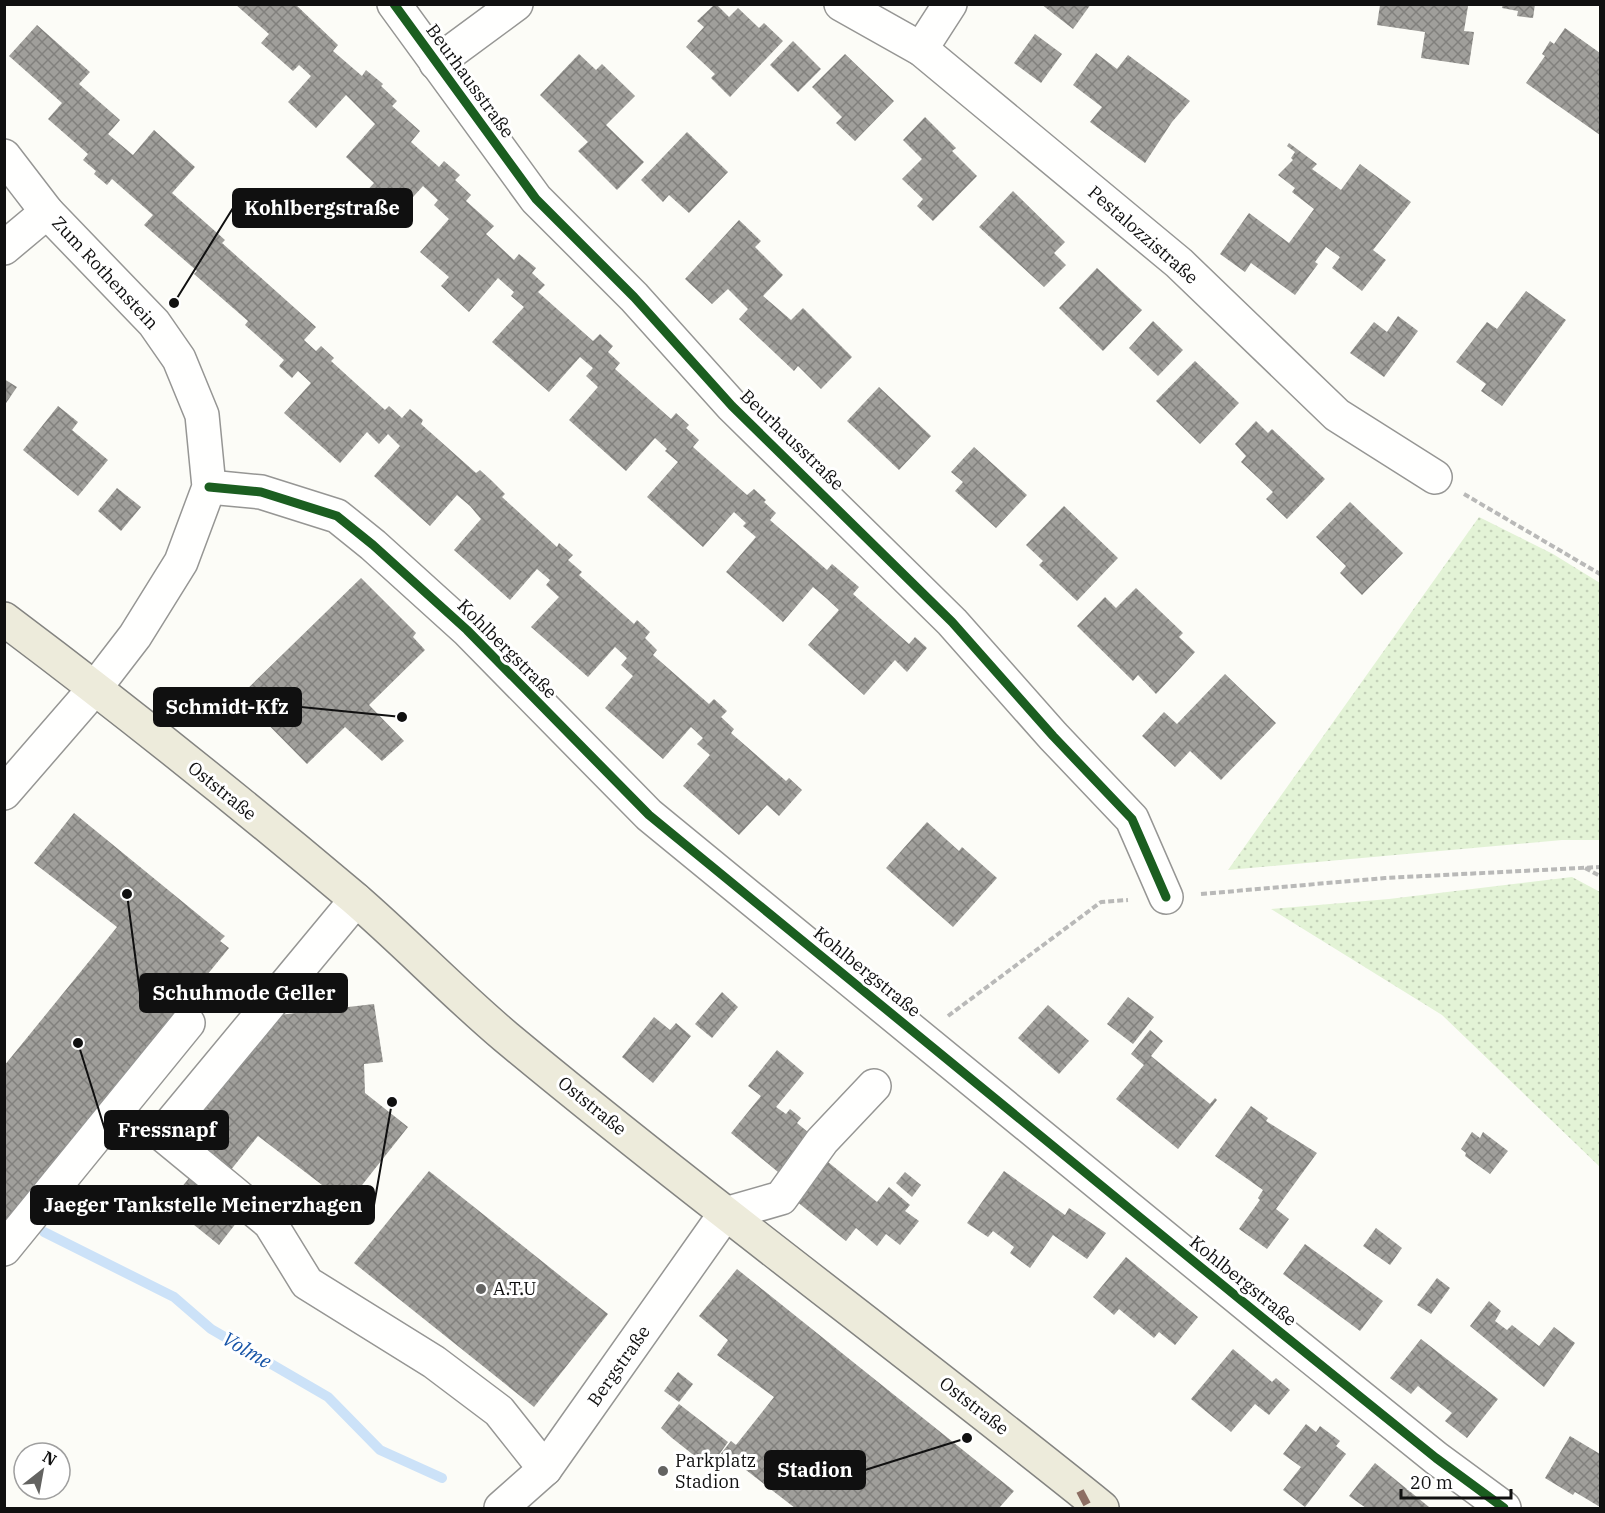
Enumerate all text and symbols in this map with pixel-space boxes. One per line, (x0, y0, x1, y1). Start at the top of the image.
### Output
street label: Beurhausstraße (421, 19, 520, 142)
street label: Pestalozzistraße (1083, 180, 1203, 289)
callout: Kohlbergstraße (233, 189, 412, 227)
text: Kohlbergstraße (244, 194, 400, 221)
street label: Zum Rothenstein (47, 211, 164, 334)
street label: Beurhausstraße (736, 384, 849, 495)
street label: Kohlbergstraße (453, 594, 562, 703)
callout: Schmidt-Kfz (154, 688, 301, 726)
text: Schmidt-Kfz (166, 693, 289, 720)
street label: Oststraße (183, 756, 261, 825)
street label: Kohlbergstraße (809, 921, 926, 1022)
callout: Schuhmode Geller (140, 974, 347, 1012)
text: Schuhmode Geller (152, 979, 336, 1006)
street label: Oststraße (553, 1071, 631, 1140)
callout: Fressnapf (105, 1111, 228, 1149)
text: Fressnapf (118, 1116, 219, 1143)
callout: Jaeger Tankstelle Meinerzhagen (31, 1186, 374, 1224)
text: Jaeger Tankstelle Meinerzhagen (43, 1191, 363, 1218)
street label: Kohlbergstraße (1185, 1230, 1302, 1331)
place label: A.T.U (493, 1277, 536, 1300)
marker: A.T.U (474, 1282, 488, 1296)
street label: Bergstraße (582, 1321, 655, 1411)
water label: Volme (218, 1325, 277, 1374)
street label: Oststraße (935, 1371, 1014, 1440)
north arrow (12, 1441, 72, 1501)
text: N (39, 1446, 60, 1470)
place label: Parkplatz Stadion (675, 1449, 756, 1493)
callout: Stadion (765, 1451, 865, 1489)
text: Stadion (777, 1456, 853, 1483)
scale bar (1401, 1462, 1510, 1500)
marker: Parkplatz Stadion (656, 1464, 670, 1478)
text: 20 m (1410, 1471, 1453, 1494)

